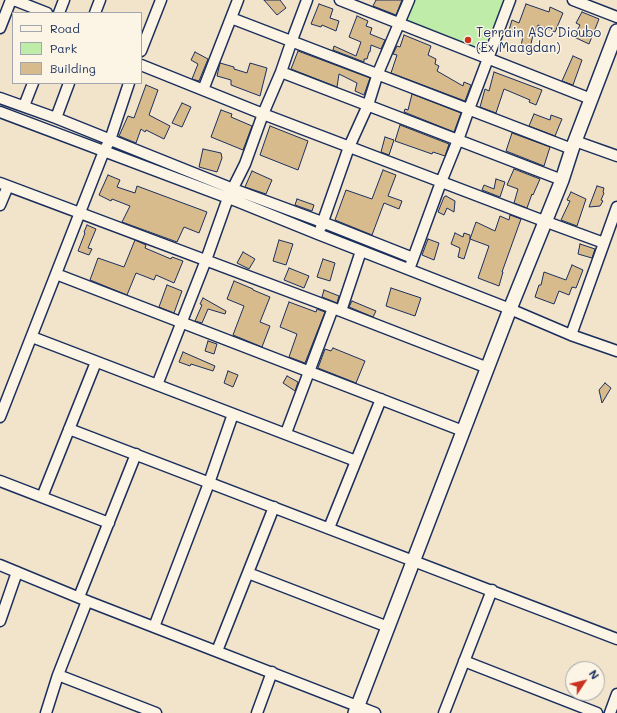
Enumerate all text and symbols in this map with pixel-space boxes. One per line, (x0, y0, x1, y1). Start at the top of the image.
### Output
legend (12, 12, 142, 84)
text: Road (50, 20, 80, 36)
place label: Terrain ASC Dioubo (Ex Maagdan) (476, 25, 601, 56)
marker: Terrain ASC Dioubo (Ex Maagdan) (463, 35, 473, 45)
text: Park (50, 40, 77, 56)
text: Building (50, 60, 96, 76)
north arrow (565, 661, 605, 701)
text: N (586, 667, 603, 682)

